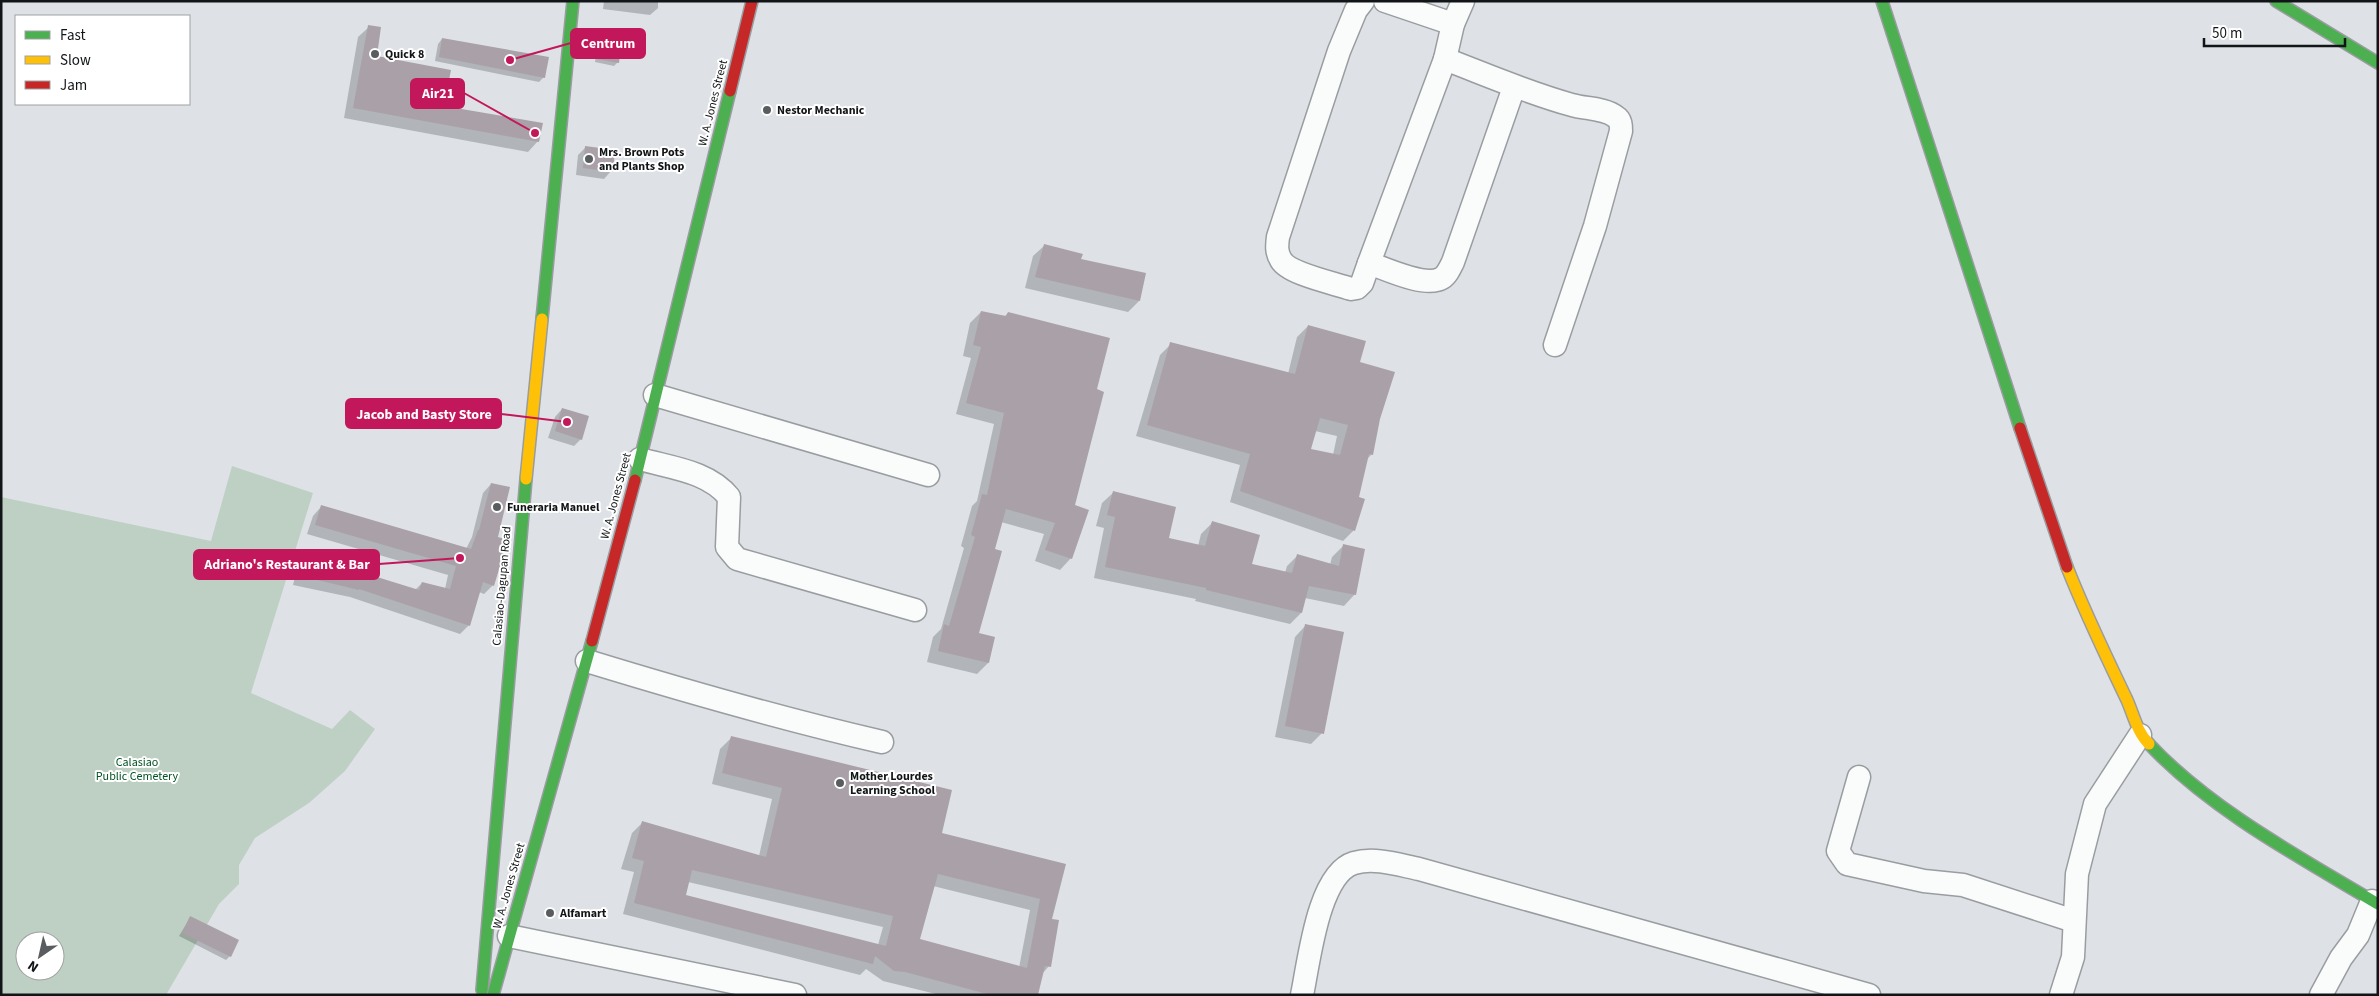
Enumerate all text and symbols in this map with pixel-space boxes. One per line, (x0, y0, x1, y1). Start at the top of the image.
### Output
legend (15, 15, 190, 105)
scale bar (2204, 15, 2345, 47)
text: 50 m (2212, 23, 2242, 44)
text: Fast (60, 25, 86, 46)
callout: Centrum (571, 29, 645, 58)
text: Centrum (581, 34, 635, 54)
place label: Quick 8 (385, 46, 424, 63)
marker: Quick 8 (369, 48, 381, 60)
text: Slow (60, 50, 91, 71)
street label: W. A. Jones Street (694, 58, 732, 148)
text: Jam (60, 75, 87, 96)
callout: Air21 (411, 79, 464, 108)
text: Air21 (421, 84, 454, 104)
place label: Nestor Mechanic (777, 102, 865, 119)
marker: Nestor Mechanic (761, 104, 773, 116)
place label: Mrs. Brown Pots and Plants Shop (599, 144, 685, 175)
marker: Mrs. Brown Pots and Plants Shop (583, 153, 595, 165)
callout: Jacob and Basty Store (346, 399, 501, 428)
text: Jacob and Basty Store (356, 405, 492, 425)
street label: W. A. Jones Street (596, 451, 636, 541)
place label: Funeraria Manuel (507, 499, 600, 516)
marker: Funeraria Manuel (491, 501, 503, 513)
street label: Calasiao-Dagupan Road (488, 526, 516, 646)
callout: Adriano's Restaurant & Bar (194, 550, 379, 579)
text: Adriano's Restaurant & Bar (203, 555, 370, 575)
park label: Calasiao Public Cemetery (96, 754, 179, 785)
place label: Mother Lourdes Learning School (850, 768, 936, 799)
marker: Mother Lourdes Learning School (834, 777, 846, 789)
street label: W. A. Jones Street (489, 841, 529, 931)
place label: Alfamart (559, 905, 607, 922)
marker: Alfamart (544, 907, 556, 919)
north arrow (15, 931, 65, 981)
text: N (24, 955, 43, 977)

